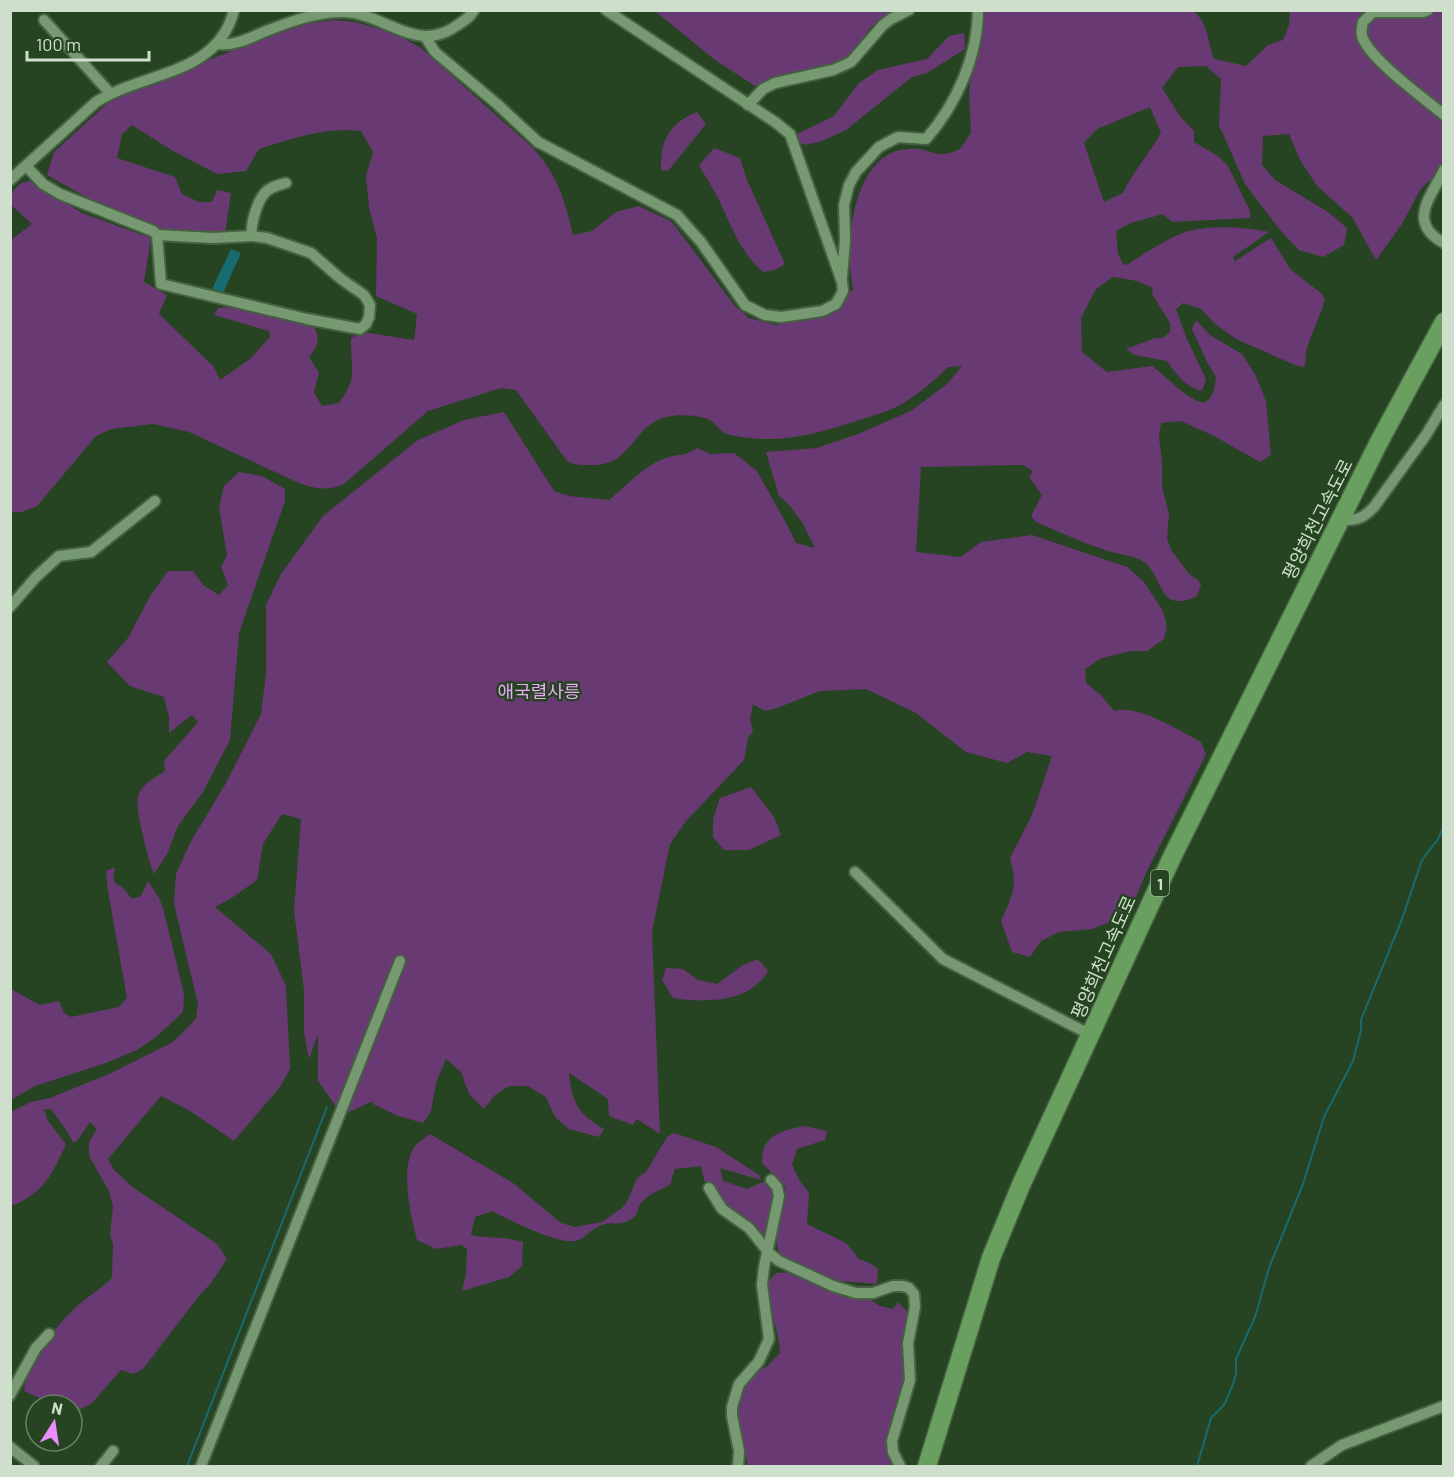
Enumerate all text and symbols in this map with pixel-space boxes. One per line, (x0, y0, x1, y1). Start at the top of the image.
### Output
scale bar (27, 24, 148, 62)
text: 100 m (36, 33, 81, 55)
street label: 평양희천고속도로 (1277, 455, 1357, 583)
park label: 애국렬사릉 (498, 680, 580, 702)
road number: 1 (1151, 870, 1169, 896)
street label: 평양희천고속도로 (1066, 892, 1140, 1022)
north arrow (24, 1393, 84, 1453)
text: N (50, 1397, 64, 1418)

